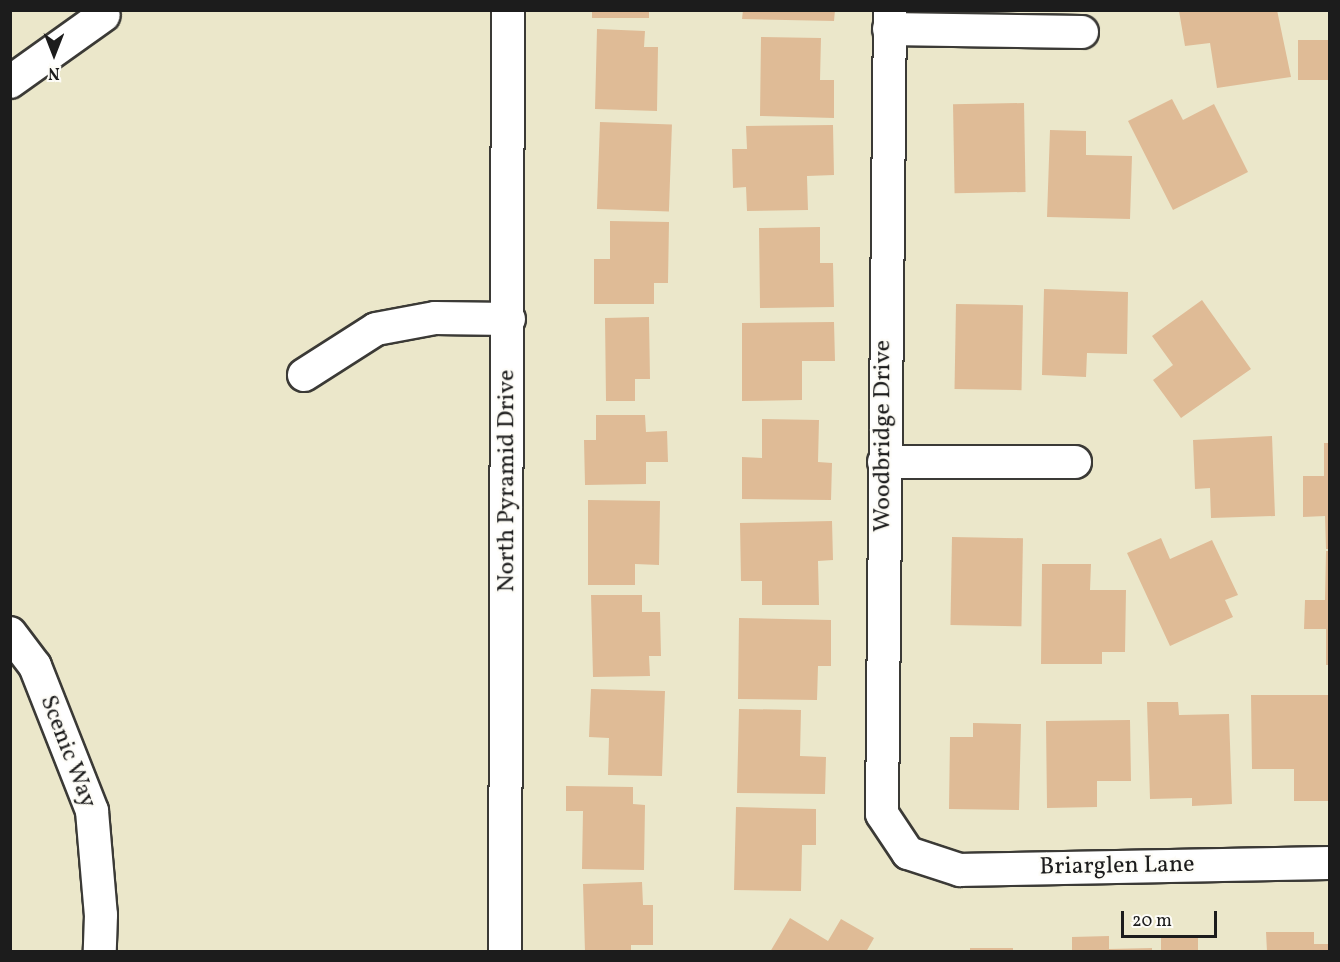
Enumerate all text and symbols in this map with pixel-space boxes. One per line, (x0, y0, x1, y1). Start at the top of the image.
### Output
north arrow (24, 24, 84, 84)
text: N (48, 61, 60, 83)
street label: Woodbridge Drive (870, 340, 898, 532)
street label: North Pyramid Drive (494, 370, 522, 592)
street label: Scenic Way (32, 691, 102, 813)
street label: Briarglen Lane (1039, 851, 1195, 883)
scale bar (1124, 899, 1220, 937)
text: 20 m (1132, 909, 1172, 934)

